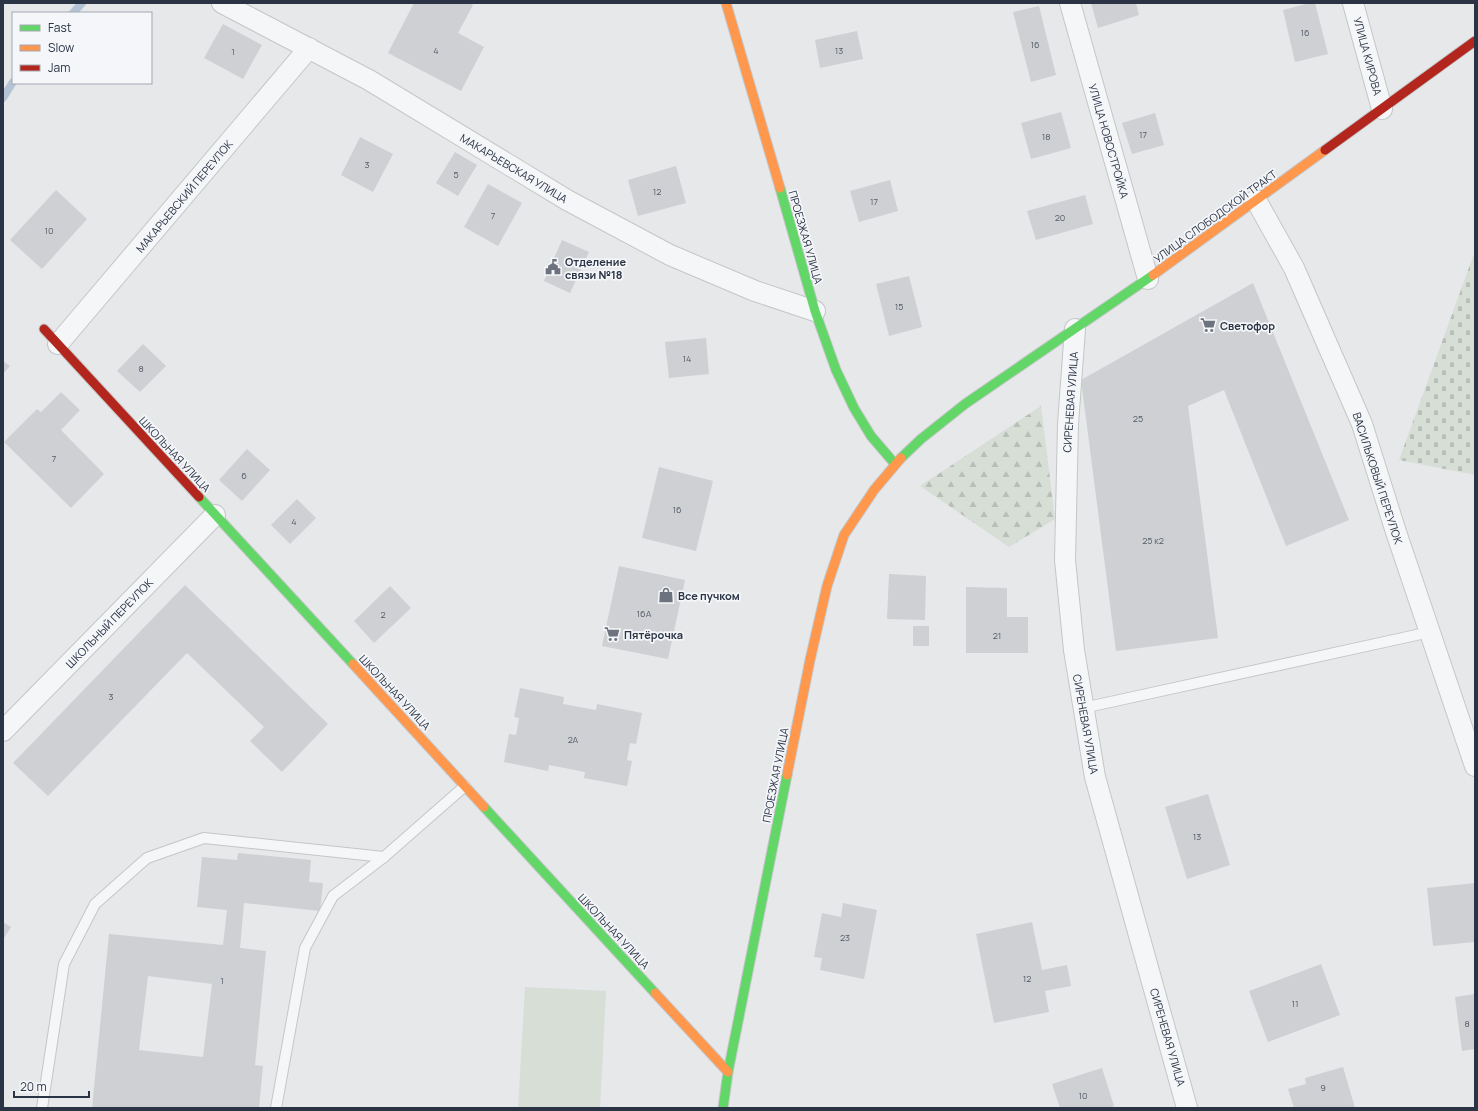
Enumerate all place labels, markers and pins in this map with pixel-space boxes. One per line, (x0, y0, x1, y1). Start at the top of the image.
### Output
place label: Отделение связи №18 (565, 254, 626, 282)
public building icon: Отделение связи №18 (544, 258, 562, 276)
supermarket icon: Светофор (1199, 316, 1217, 334)
place label: Светофор (1220, 318, 1275, 333)
shop icon: Все пучком (657, 586, 675, 604)
place label: Все пучком (678, 588, 740, 603)
supermarket icon: Пятёрочка (603, 625, 621, 643)
place label: Пятёрочка (624, 627, 683, 642)

